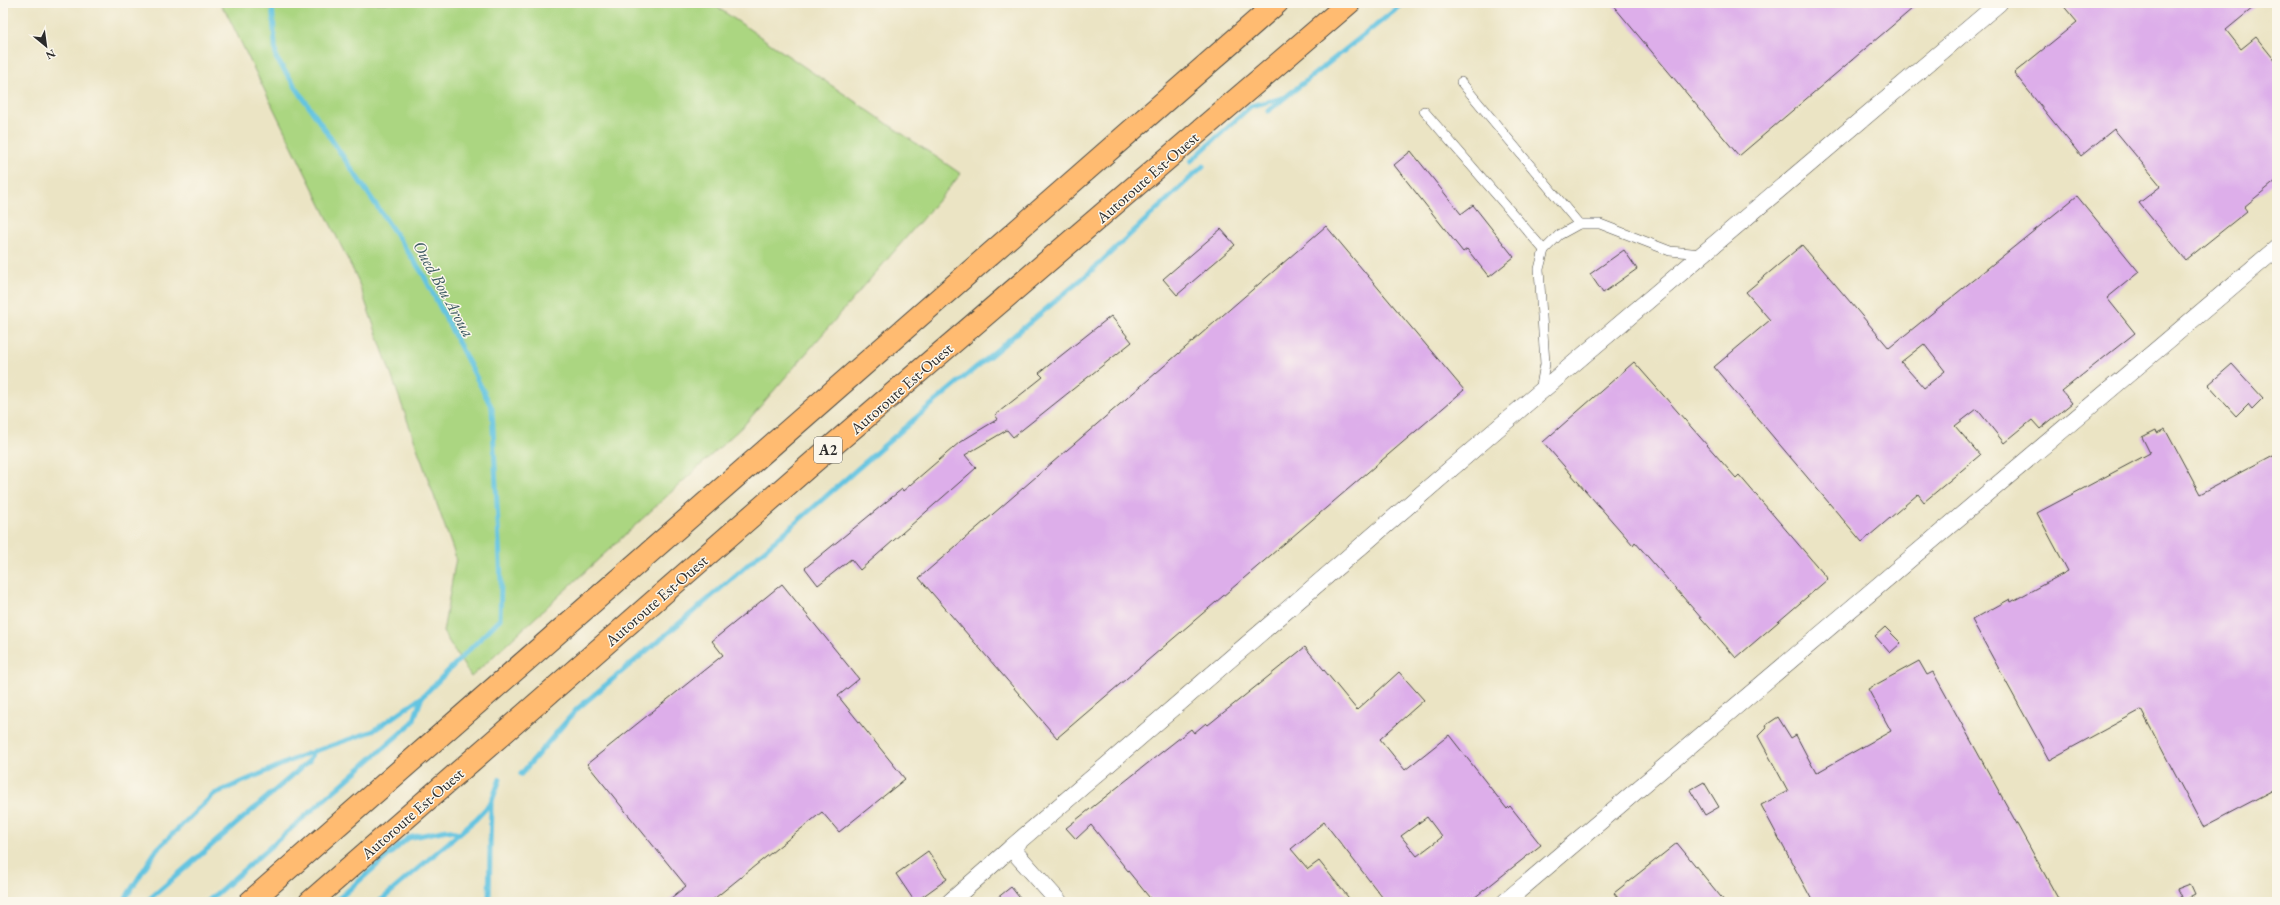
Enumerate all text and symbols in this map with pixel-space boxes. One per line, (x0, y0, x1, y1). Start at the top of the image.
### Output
north arrow (26, 26, 66, 66)
text: N (43, 46, 58, 63)
street label: Autoroute Est-Ouest (1091, 127, 1203, 228)
water label: Oued Bou Aroua (408, 237, 480, 341)
street label: Autoroute Est-Ouest (845, 338, 957, 439)
road number: A2 (814, 437, 842, 463)
street label: Autoroute Est-Ouest (600, 550, 712, 651)
street label: Autoroute Est-Ouest (356, 763, 468, 864)

